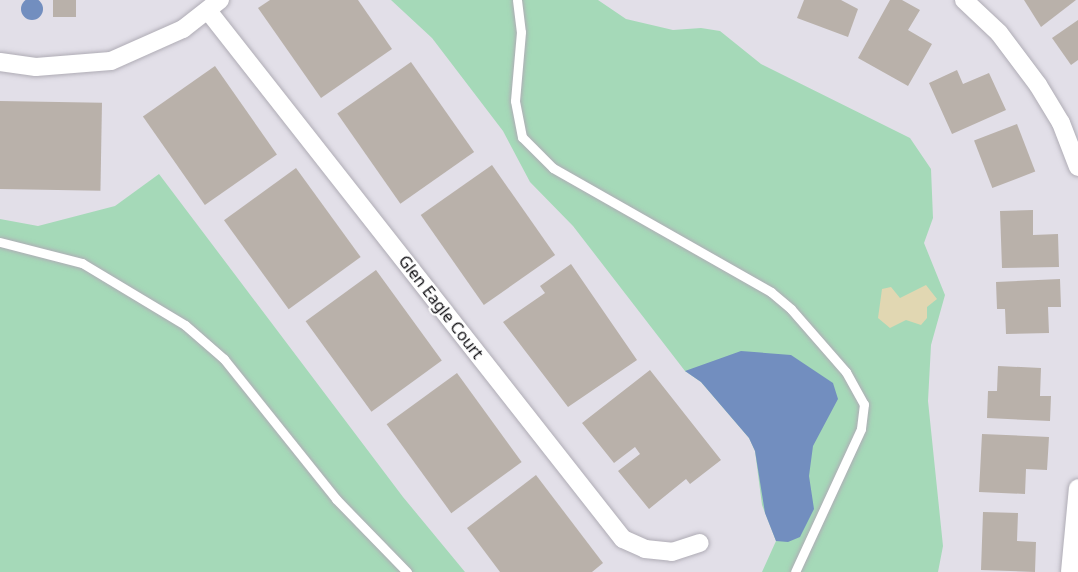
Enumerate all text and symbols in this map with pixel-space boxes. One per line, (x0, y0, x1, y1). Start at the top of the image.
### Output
street label: Glen Eagle Court (395, 251, 487, 363)

